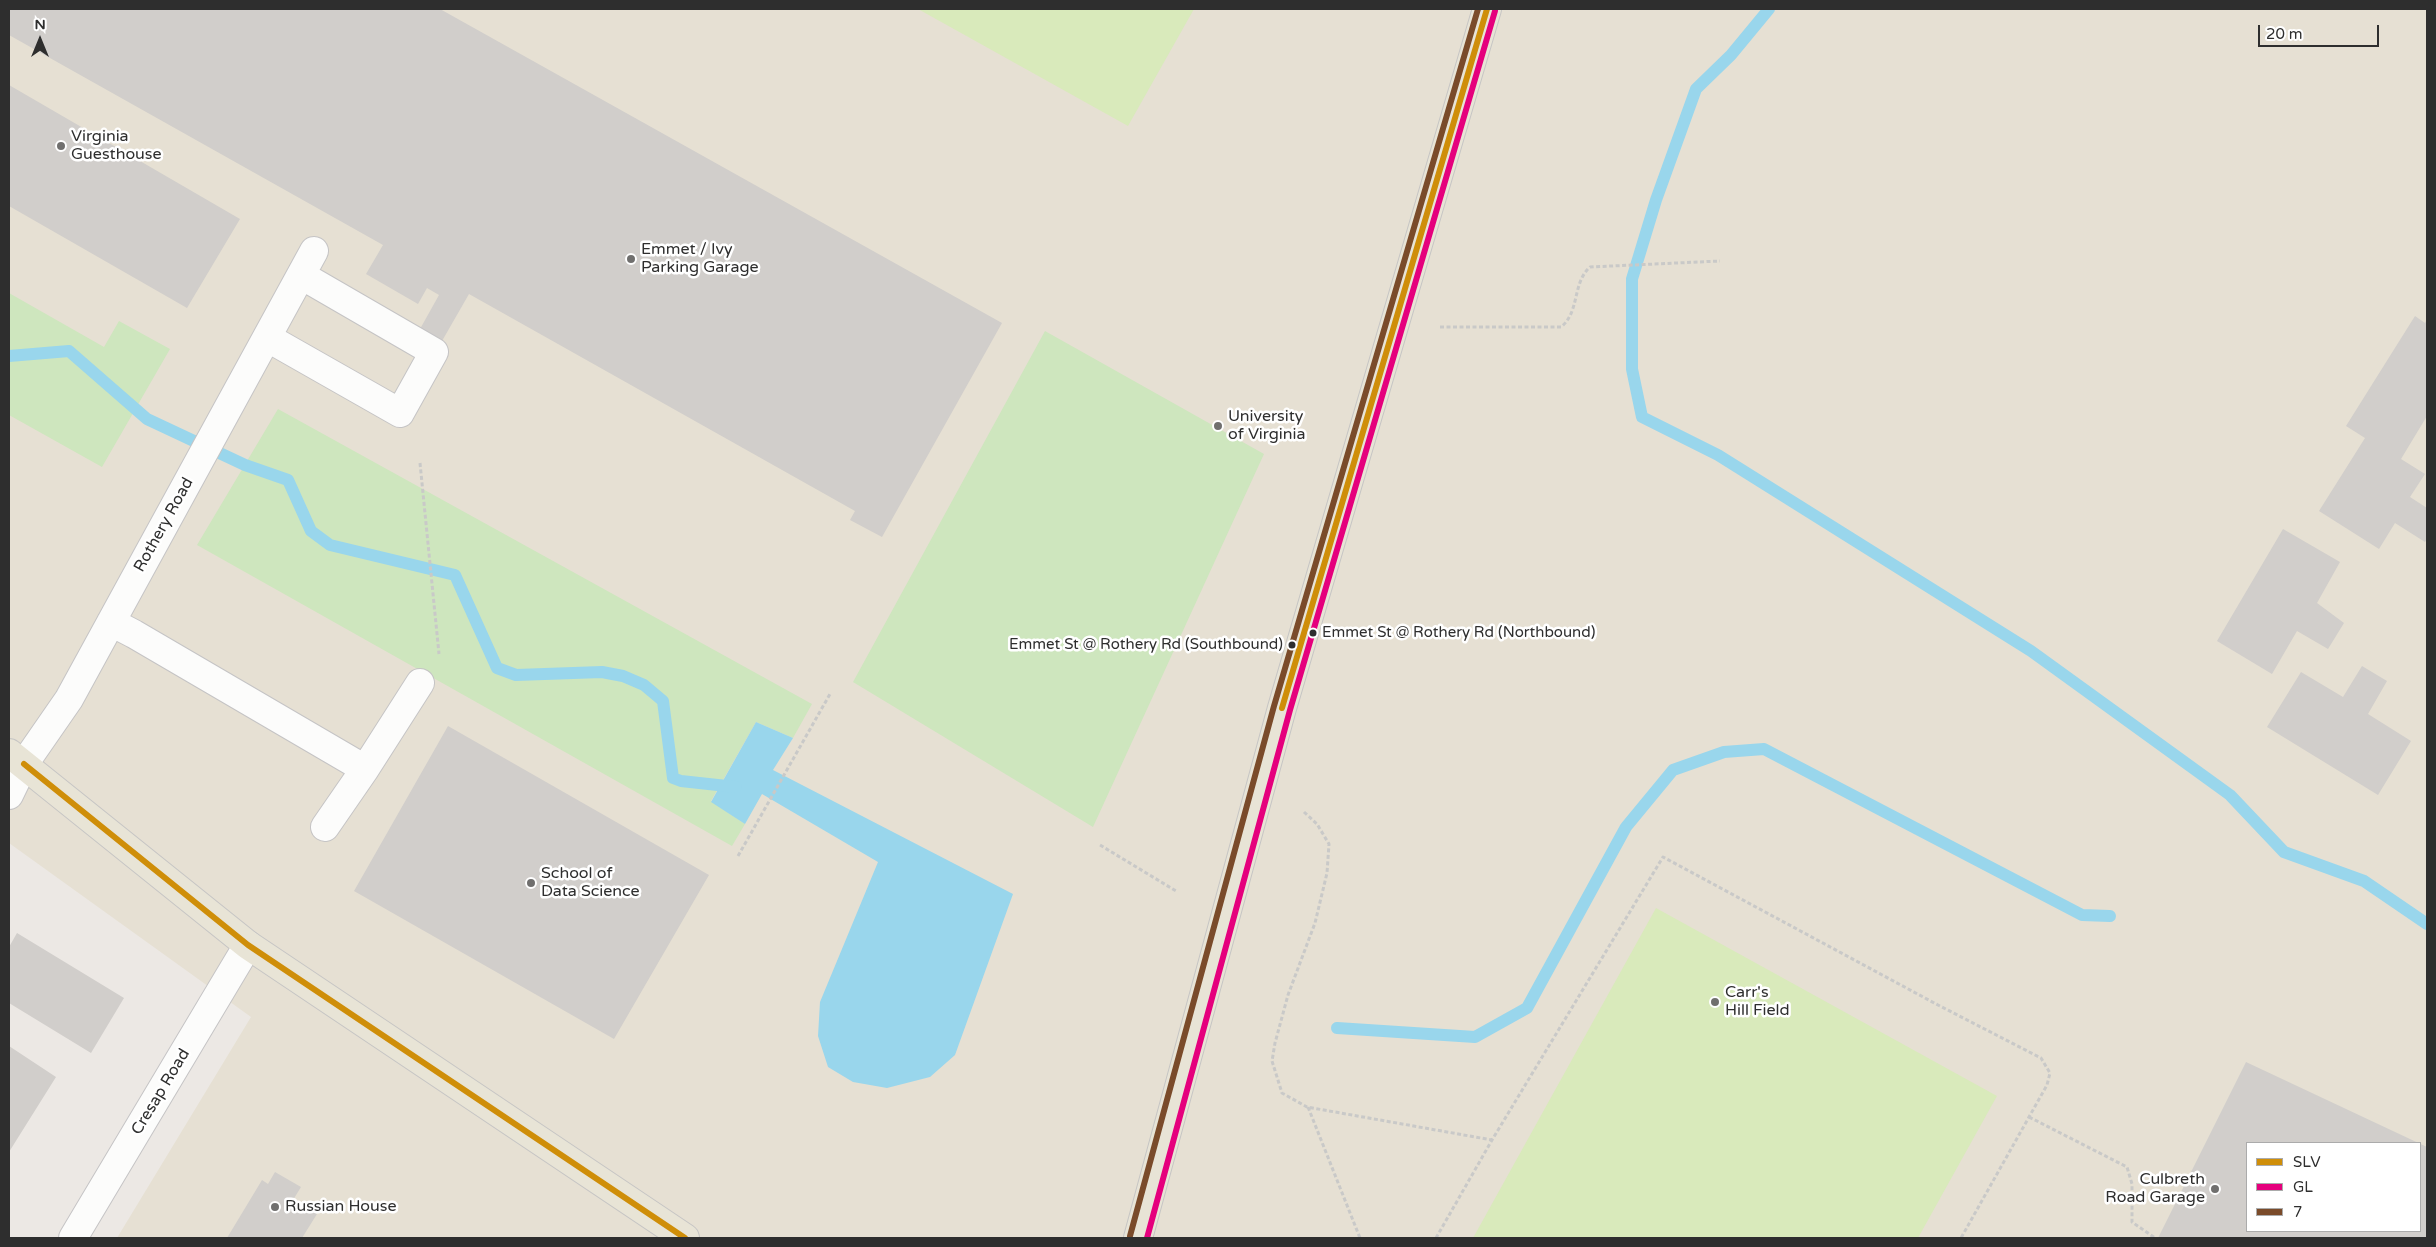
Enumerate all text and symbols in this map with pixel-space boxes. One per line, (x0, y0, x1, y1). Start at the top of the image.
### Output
north arrow (15, 15, 65, 65)
scale bar (2261, 15, 2382, 47)
text: N (34, 16, 46, 33)
text: 20 m (2266, 25, 2303, 43)
place label: Virginia Guesthouse (71, 127, 162, 165)
marker: Virginia Guesthouse (55, 140, 67, 152)
place label: Emmet / Ivy Parking Garage (641, 240, 759, 278)
marker: Emmet / Ivy Parking Garage (625, 253, 637, 265)
place label: University of Virginia (1228, 407, 1306, 445)
marker: University of Virginia (1212, 420, 1224, 432)
street label: Rothery Road (130, 474, 198, 576)
place label: Emmet St @ Rothery Rd (Northbound) (1322, 624, 1595, 642)
marker: Emmet St @ Rothery Rd (Northbound) (1308, 628, 1318, 638)
place label: Emmet St @ Rothery Rd (Southbound) (1009, 636, 1283, 654)
marker: Emmet St @ Rothery Rd (Southbound) (1287, 640, 1297, 650)
place label: School of Data Science (541, 864, 640, 902)
marker: School of Data Science (525, 877, 537, 889)
place label: Carr's Hill Field (1725, 983, 1790, 1021)
marker: Carr's Hill Field (1709, 996, 1721, 1008)
street label: Cresap Road (128, 1045, 194, 1139)
legend (2246, 1142, 2421, 1232)
text: SLV (2293, 1153, 2321, 1171)
place label: Culbreth Road Garage (2105, 1170, 2205, 1208)
text: GL (2293, 1178, 2313, 1196)
marker: Culbreth Road Garage (2209, 1183, 2221, 1195)
place label: Russian House (285, 1197, 396, 1217)
marker: Russian House (269, 1201, 281, 1213)
text: 7 (2293, 1203, 2302, 1221)

